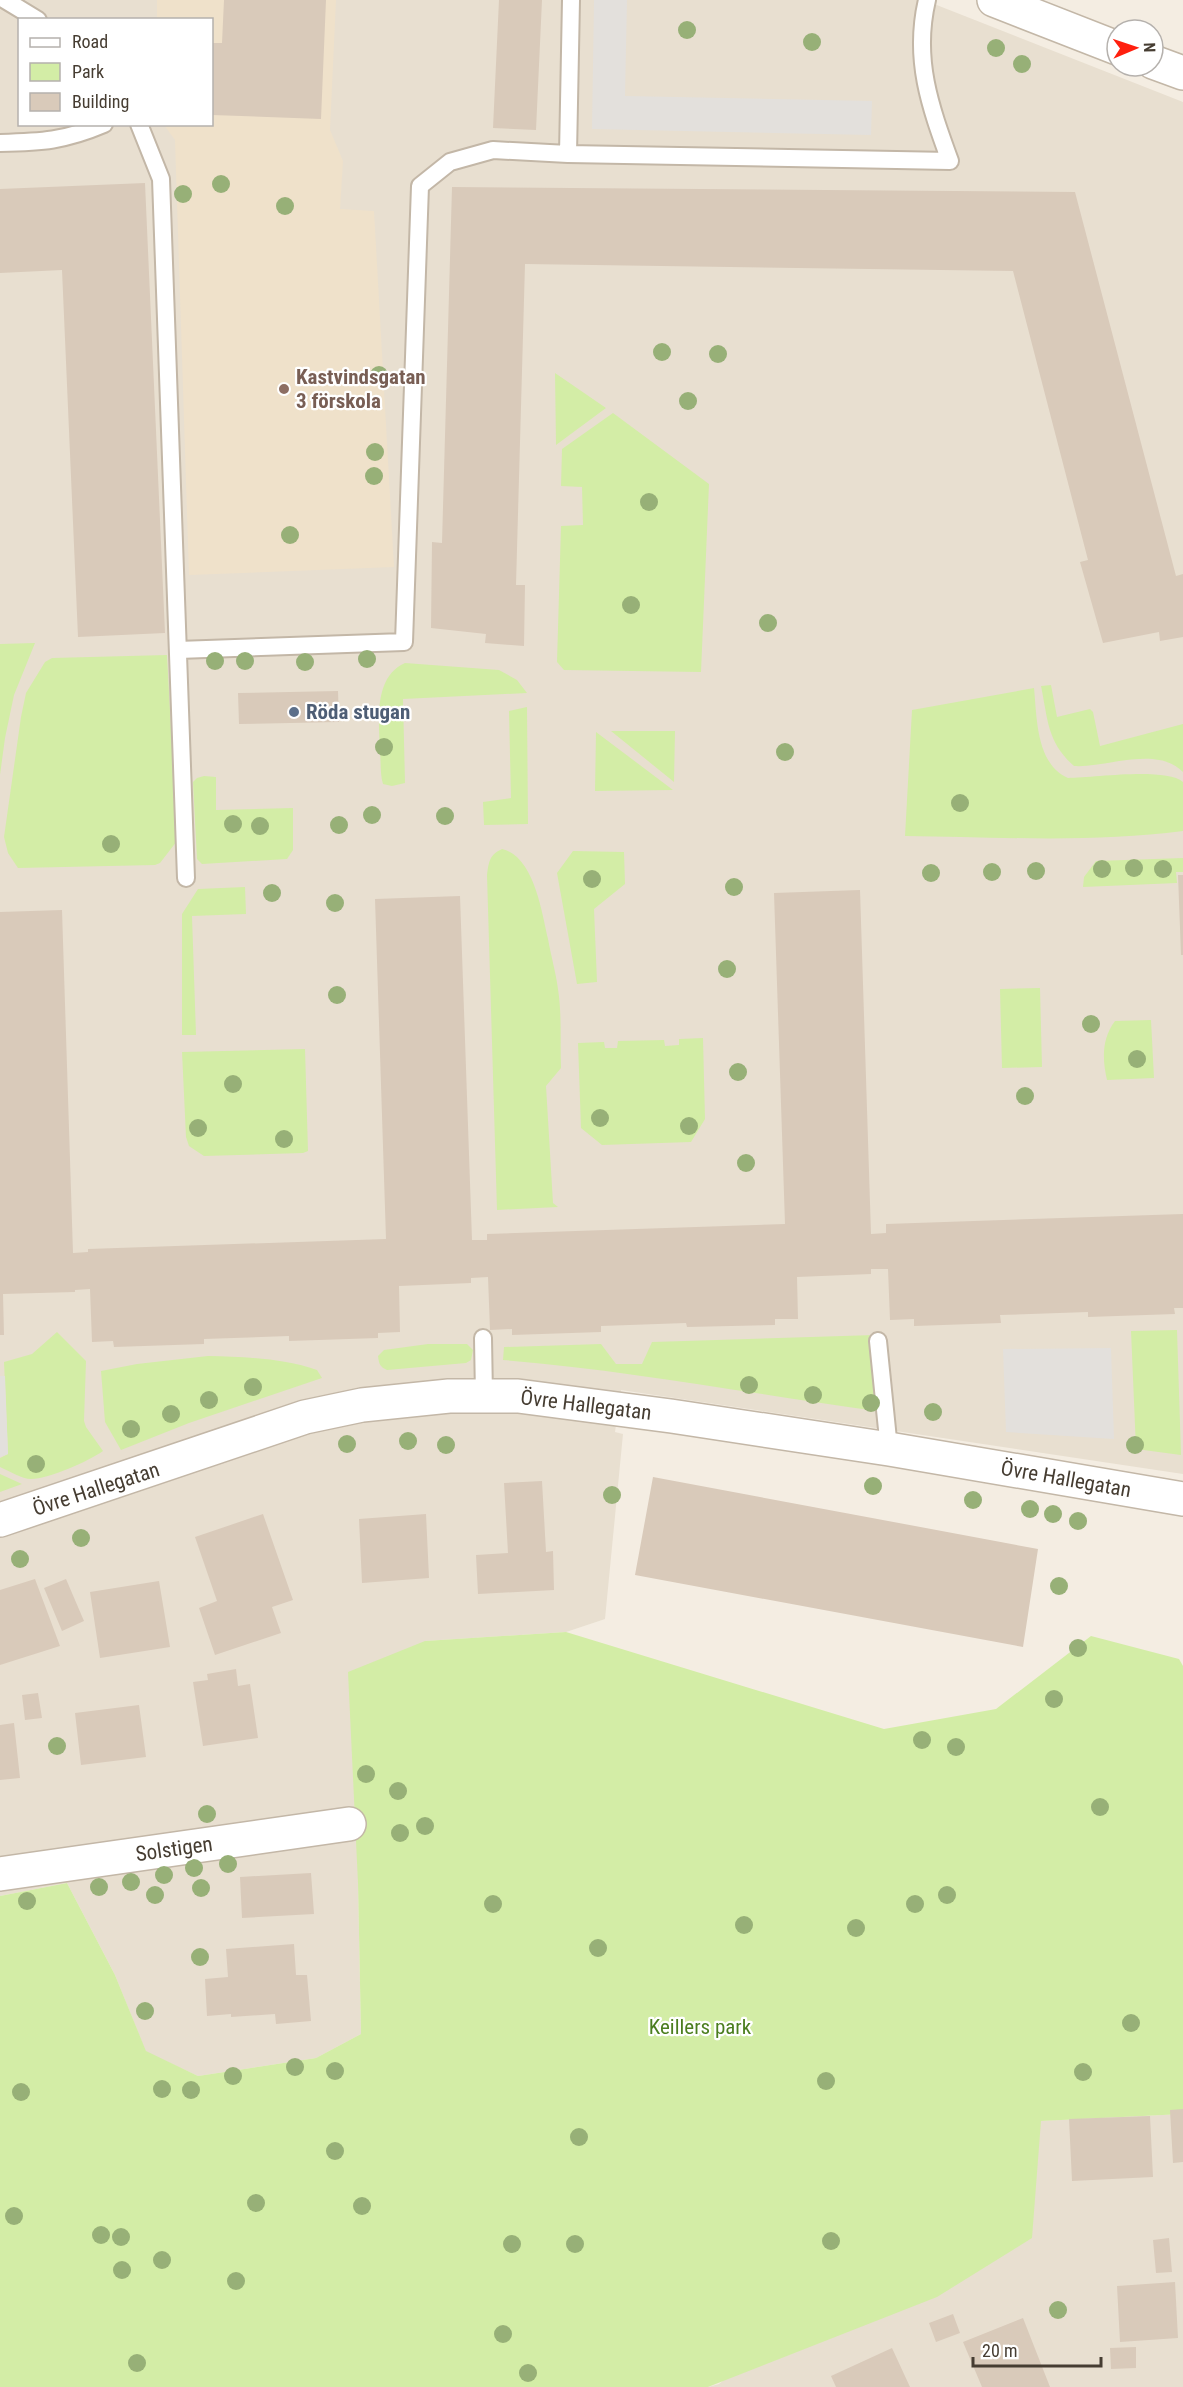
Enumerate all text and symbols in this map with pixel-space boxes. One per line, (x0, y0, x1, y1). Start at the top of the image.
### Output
legend (18, 18, 213, 126)
north arrow (1105, 18, 1165, 78)
text: Road (72, 31, 108, 52)
text: N (1140, 42, 1159, 53)
text: Park (72, 61, 104, 82)
text: Building (72, 91, 129, 112)
place label: Kastvindsgatan 3 förskola (296, 365, 426, 413)
marker: Kastvindsgatan 3 förskola (277, 382, 291, 396)
place label: Röda stugan (306, 700, 410, 724)
marker: Röda stugan (287, 705, 301, 719)
street label: Övre Hallegatan (519, 1385, 653, 1425)
street label: Övre Hallegatan (999, 1456, 1133, 1502)
street label: Övre Hallegatan (30, 1457, 162, 1521)
street label: Solstigen (134, 1832, 214, 1866)
park label: Keillers park (649, 2015, 752, 2039)
scale bar (973, 2330, 1100, 2368)
text: 20 m (982, 2340, 1017, 2361)

